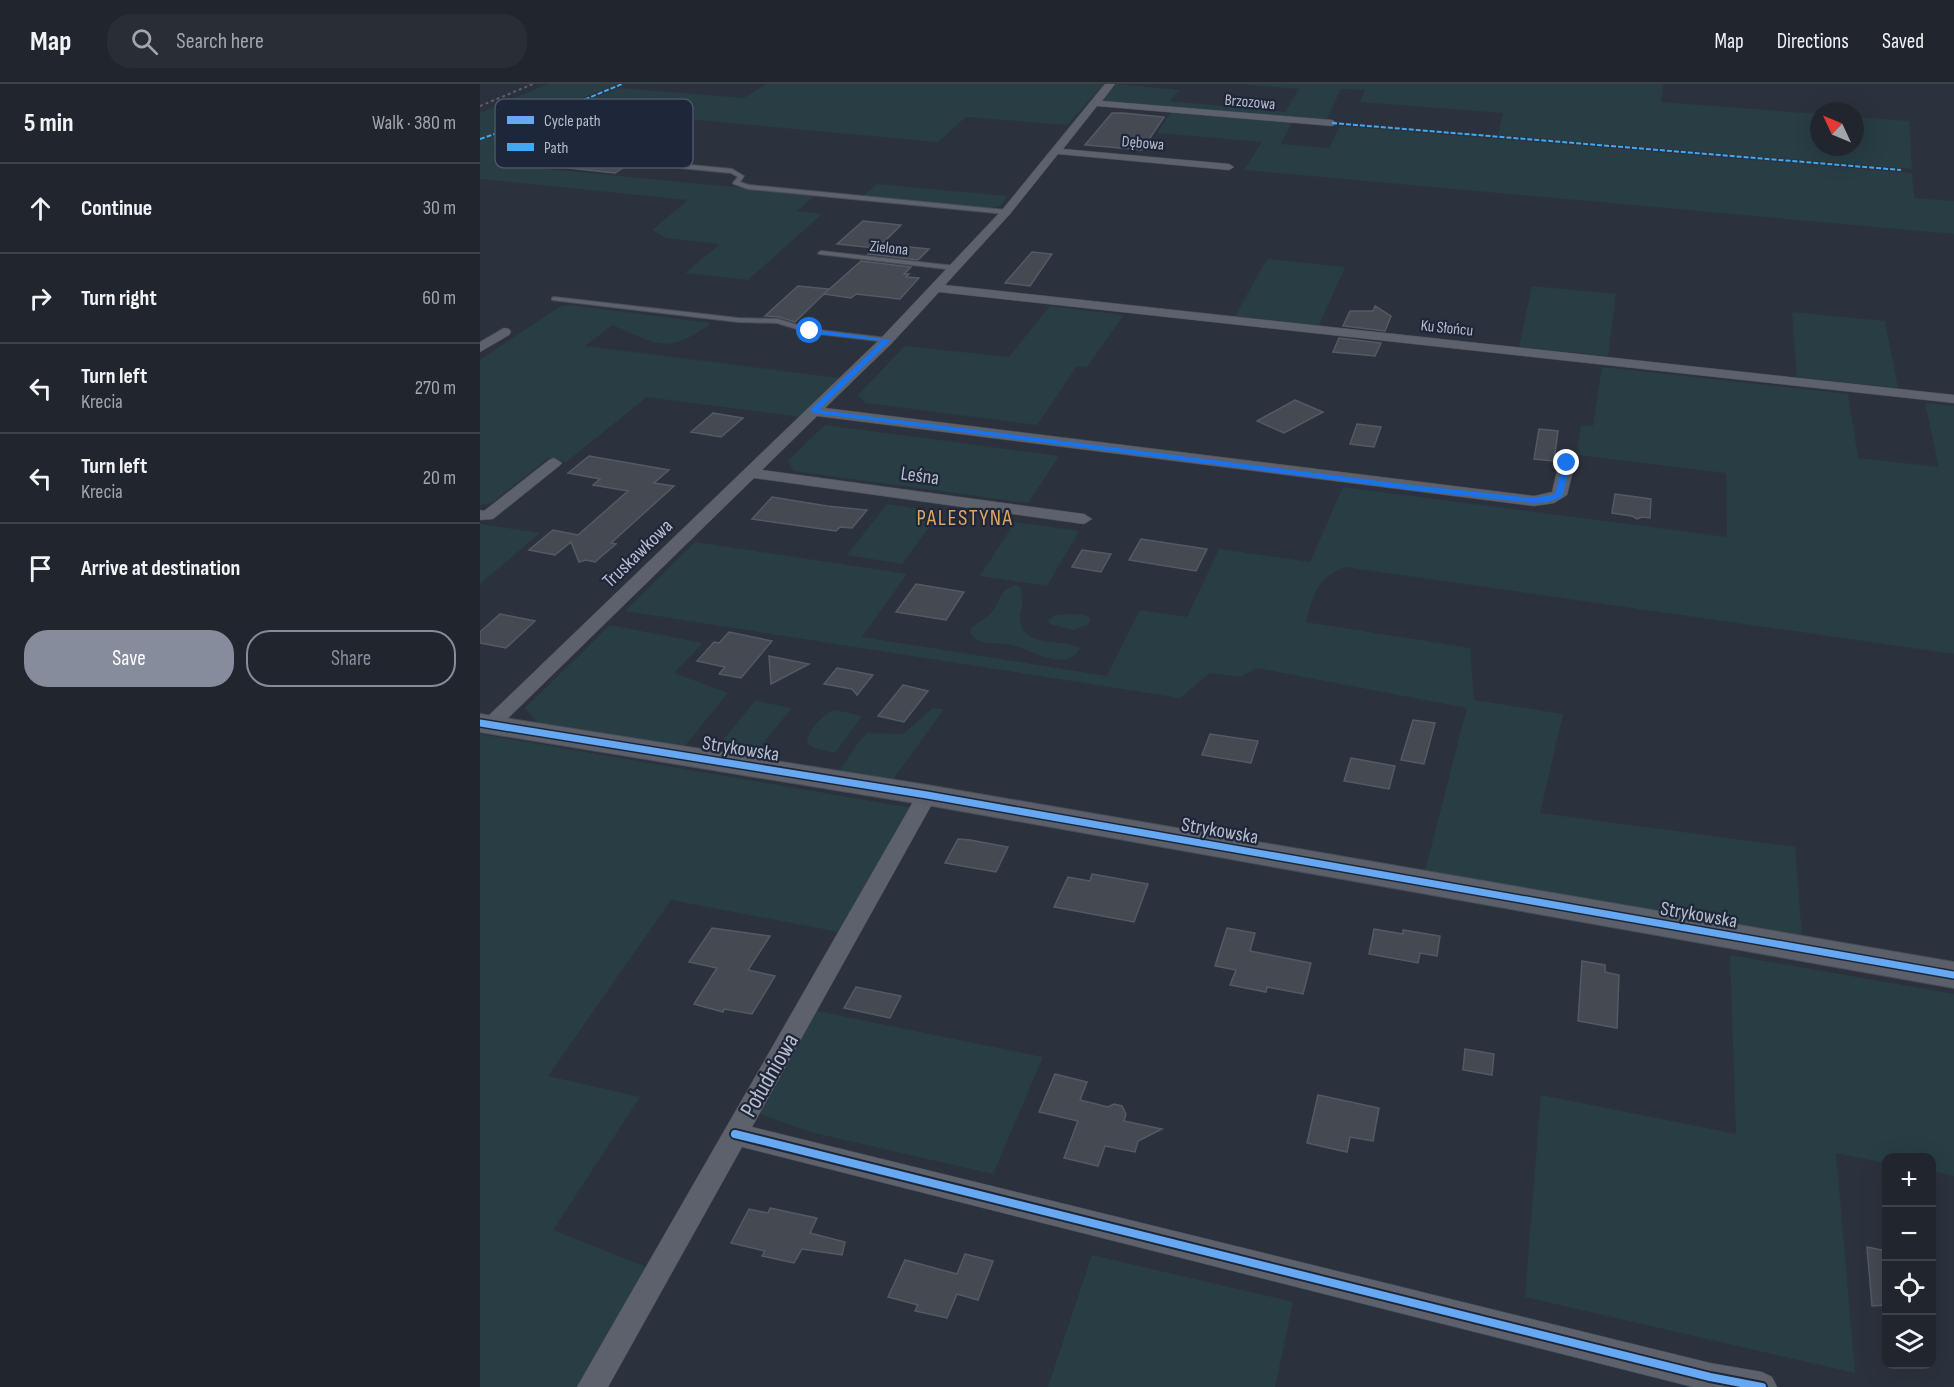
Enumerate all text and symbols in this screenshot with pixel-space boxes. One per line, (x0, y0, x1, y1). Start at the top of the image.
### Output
search box (107, 14, 527, 68)
text: Map (30, 25, 71, 58)
icon: search (128, 25, 161, 58)
text: Search here (176, 28, 264, 55)
text: Map (1714, 29, 1744, 54)
text: Directions (1777, 29, 1849, 54)
text: Saved (1882, 29, 1924, 54)
street label: Brzozowa (1224, 91, 1276, 114)
legend (495, 99, 693, 168)
north arrow (1810, 102, 1864, 156)
text: 5 min (24, 108, 74, 139)
text: Walk · 380 m (372, 111, 456, 135)
text: Cycle path (544, 112, 601, 131)
street label: Dębowa (1121, 132, 1165, 155)
text: Path (544, 139, 568, 158)
icon: ahead (24, 192, 57, 225)
text: Continue (81, 195, 152, 222)
text: 30 m (423, 196, 456, 220)
street label: Zielona (869, 237, 909, 260)
icon: right (24, 282, 57, 315)
text: Turn right (81, 285, 157, 312)
text: 60 m (422, 286, 456, 310)
street label: Ku Słońcu (1420, 316, 1474, 341)
route start (796, 317, 822, 343)
text: Turn left (81, 363, 147, 390)
icon: left (24, 372, 57, 405)
text: 270 m (415, 376, 456, 400)
text: Krecia (81, 390, 123, 414)
route end (1553, 449, 1579, 475)
text: Turn left (81, 453, 147, 480)
street label: Leśna (899, 461, 941, 491)
icon: left (24, 462, 57, 495)
text: 20 m (423, 466, 456, 490)
text: Krecia (81, 480, 123, 504)
district label: PALESTYNA (917, 505, 1013, 532)
street label: Truskawkowa (597, 514, 678, 593)
icon: arrive (24, 552, 57, 585)
text: Arrive at destination (81, 555, 240, 582)
button: Save (24, 630, 234, 687)
button: Share (246, 630, 456, 687)
street label: Strykowska (701, 731, 781, 767)
street label: Strykowska (1180, 812, 1260, 850)
street label: Strykowska (1659, 896, 1739, 934)
street label: Południowa (734, 1028, 805, 1122)
map controls (1882, 1153, 1936, 1369)
button: + (1882, 1153, 1936, 1207)
button: − (1882, 1207, 1936, 1261)
button: locate (1882, 1261, 1936, 1315)
button: layers (1882, 1315, 1936, 1369)

